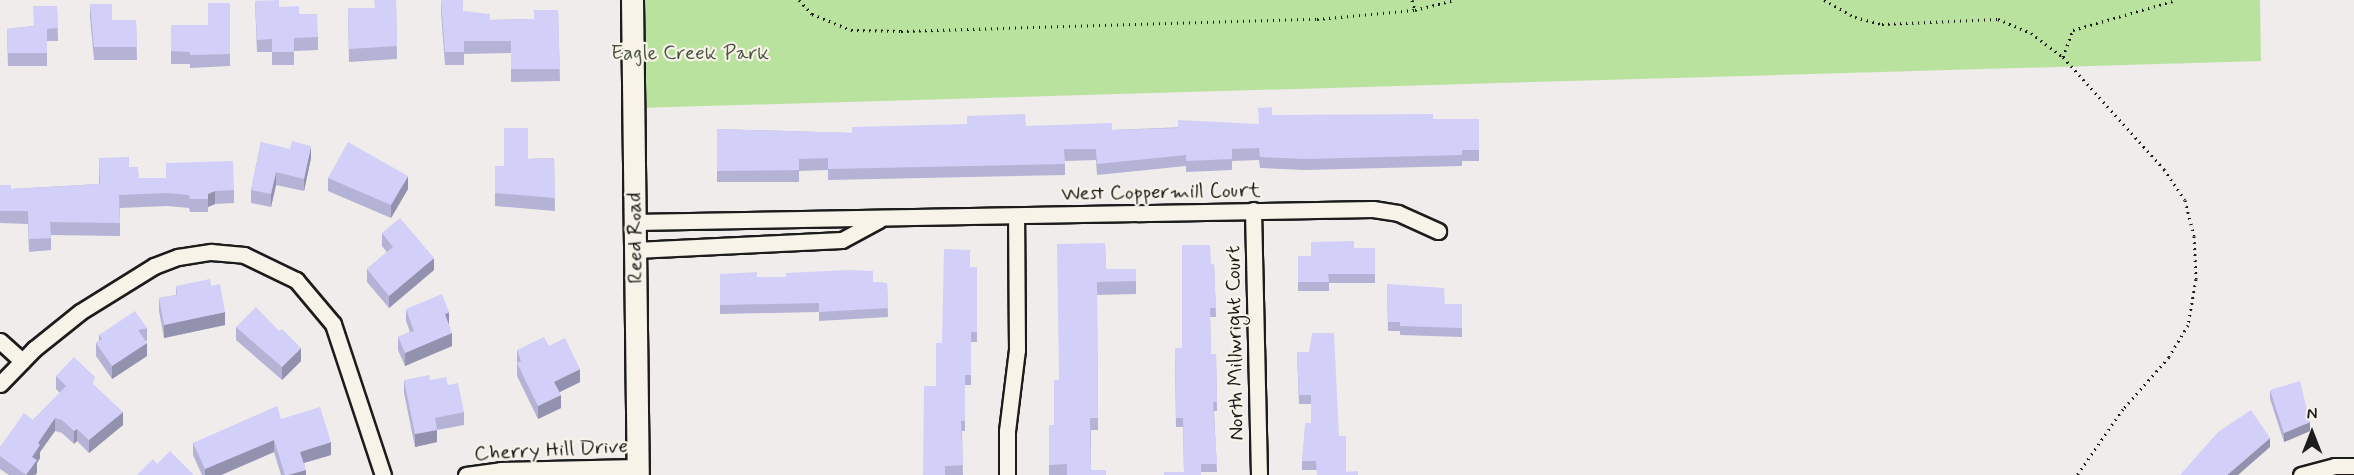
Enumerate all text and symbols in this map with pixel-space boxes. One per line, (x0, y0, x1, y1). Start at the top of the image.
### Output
park label: Eagle Creek Park (614, 40, 766, 66)
street label: West Coppermill Court (1061, 178, 1261, 206)
street label: Reed Road (622, 193, 648, 283)
street label: North Millwright Court (1221, 243, 1249, 443)
north arrow (2282, 403, 2342, 463)
text: N (2307, 404, 2317, 425)
street label: Cherry Hill Drive (475, 433, 627, 467)

